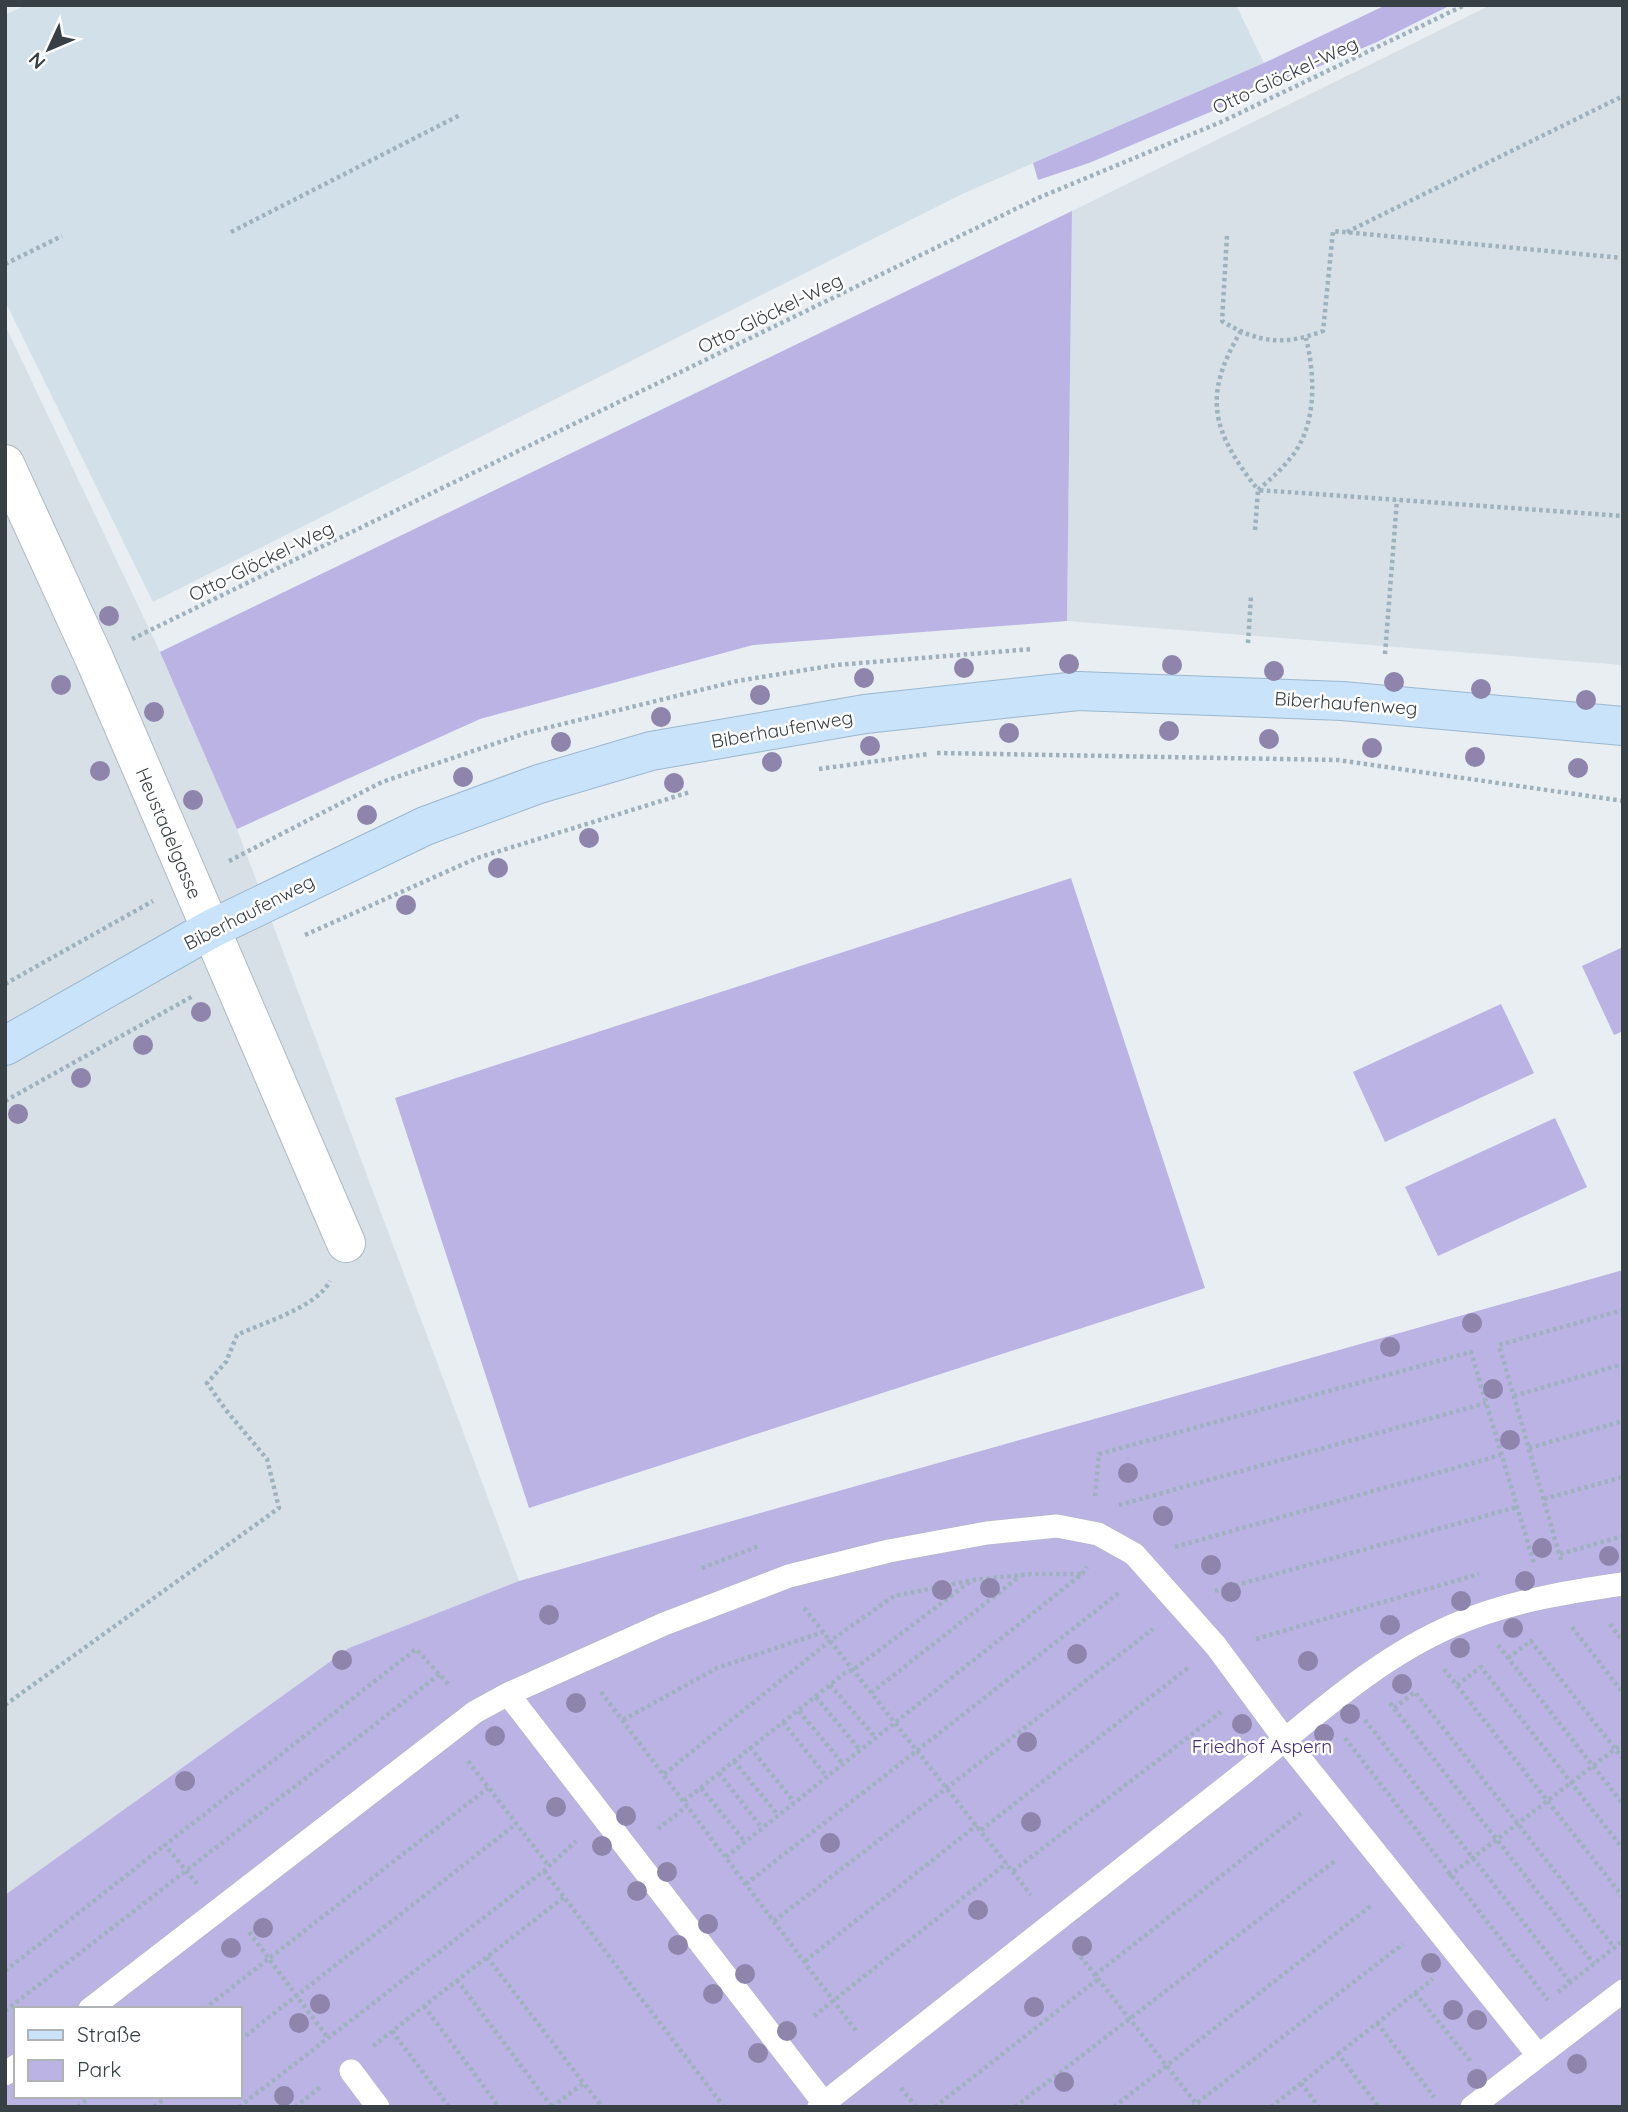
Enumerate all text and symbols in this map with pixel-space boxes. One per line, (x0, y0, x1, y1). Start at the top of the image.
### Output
north arrow (14, 14, 84, 84)
street label: Otto-Glöckel-Weg (1208, 31, 1362, 119)
text: N (23, 47, 50, 74)
street label: Otto-Glöckel-Weg (694, 268, 846, 358)
street label: Otto-Glöckel-Weg (185, 516, 337, 606)
street label: Biberhaufenweg (1274, 686, 1418, 720)
street label: Biberhaufenweg (709, 705, 855, 753)
street label: Heustadelgasse (131, 764, 207, 902)
street label: Biberhaufenweg (180, 869, 318, 955)
park label: Friedhof Aspern (1192, 1734, 1332, 1758)
legend (14, 2007, 242, 2098)
text: Straße (77, 2021, 141, 2047)
text: Park (77, 2056, 121, 2082)

